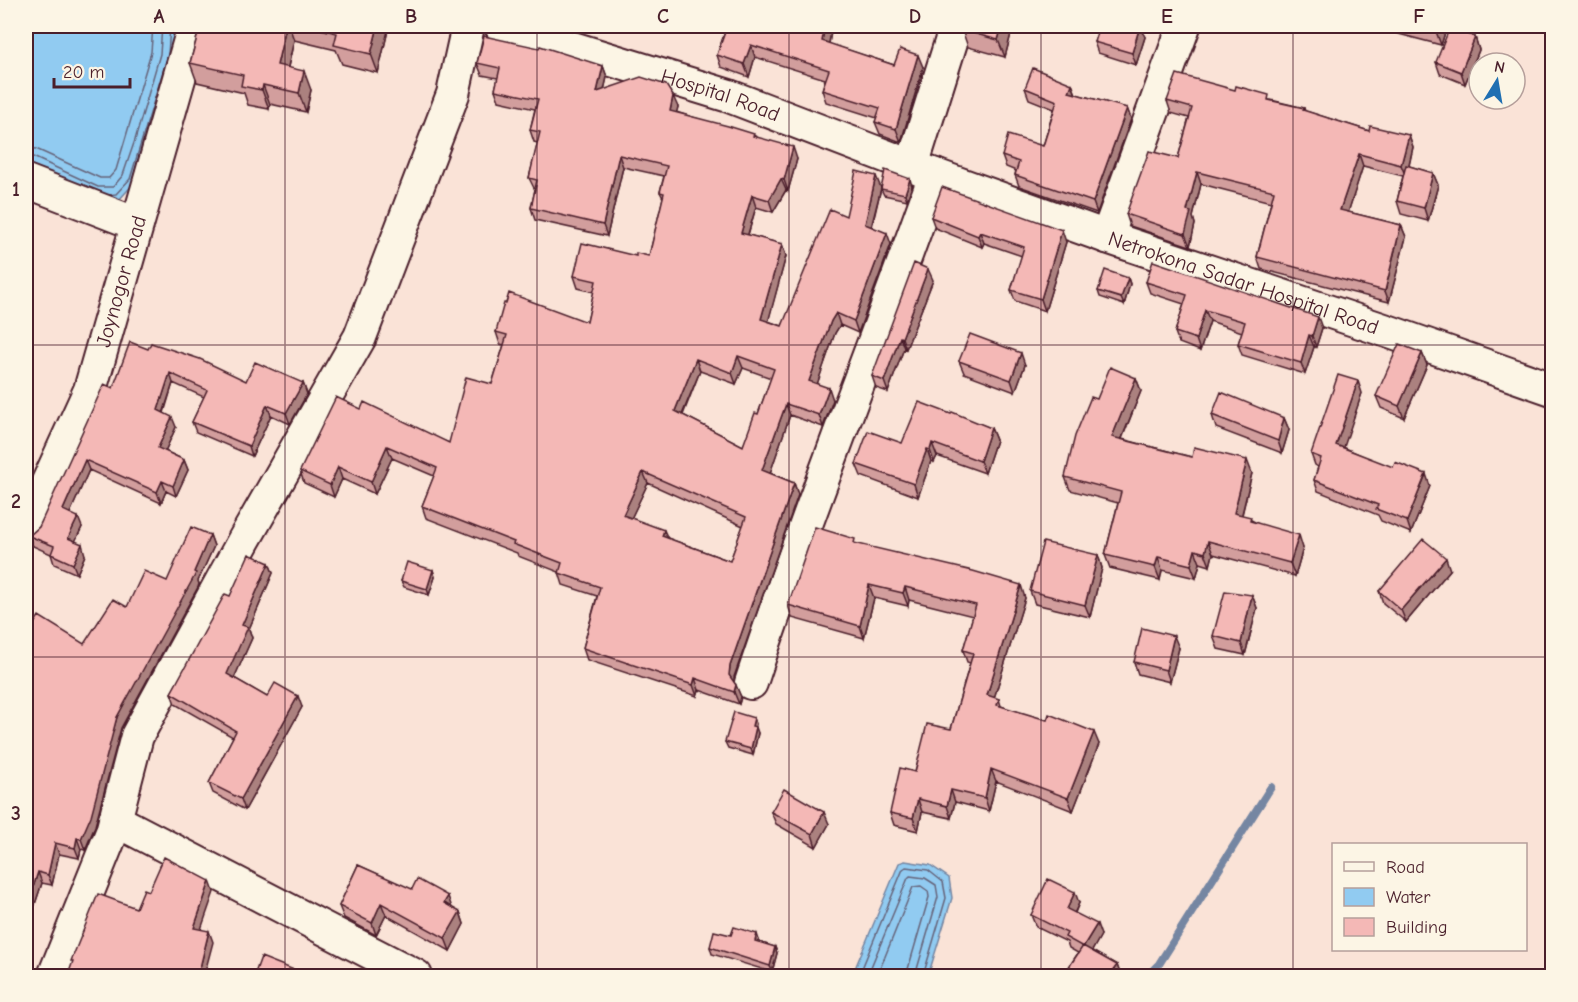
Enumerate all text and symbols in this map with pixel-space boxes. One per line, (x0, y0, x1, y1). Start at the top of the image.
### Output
text: A (153, 5, 165, 28)
text: B (405, 5, 417, 28)
text: C (657, 5, 669, 28)
text: D (909, 5, 921, 28)
text: E (1161, 5, 1173, 28)
text: F (1413, 5, 1425, 28)
scale bar (54, 51, 130, 89)
north arrow (1467, 51, 1527, 111)
text: N (1493, 57, 1507, 77)
text: 20 m (63, 62, 104, 83)
street label: Hospital Road (658, 64, 783, 126)
text: 1 (12, 178, 20, 201)
street label: Joynogor Road (91, 213, 151, 350)
street label: Netrokona Sadar Hospital Road (1105, 226, 1382, 339)
text: 2 (11, 490, 21, 513)
text: 3 (11, 802, 21, 825)
legend (1332, 843, 1527, 951)
text: Road (1386, 857, 1425, 878)
text: Water (1386, 887, 1431, 908)
text: Building (1386, 917, 1448, 938)

